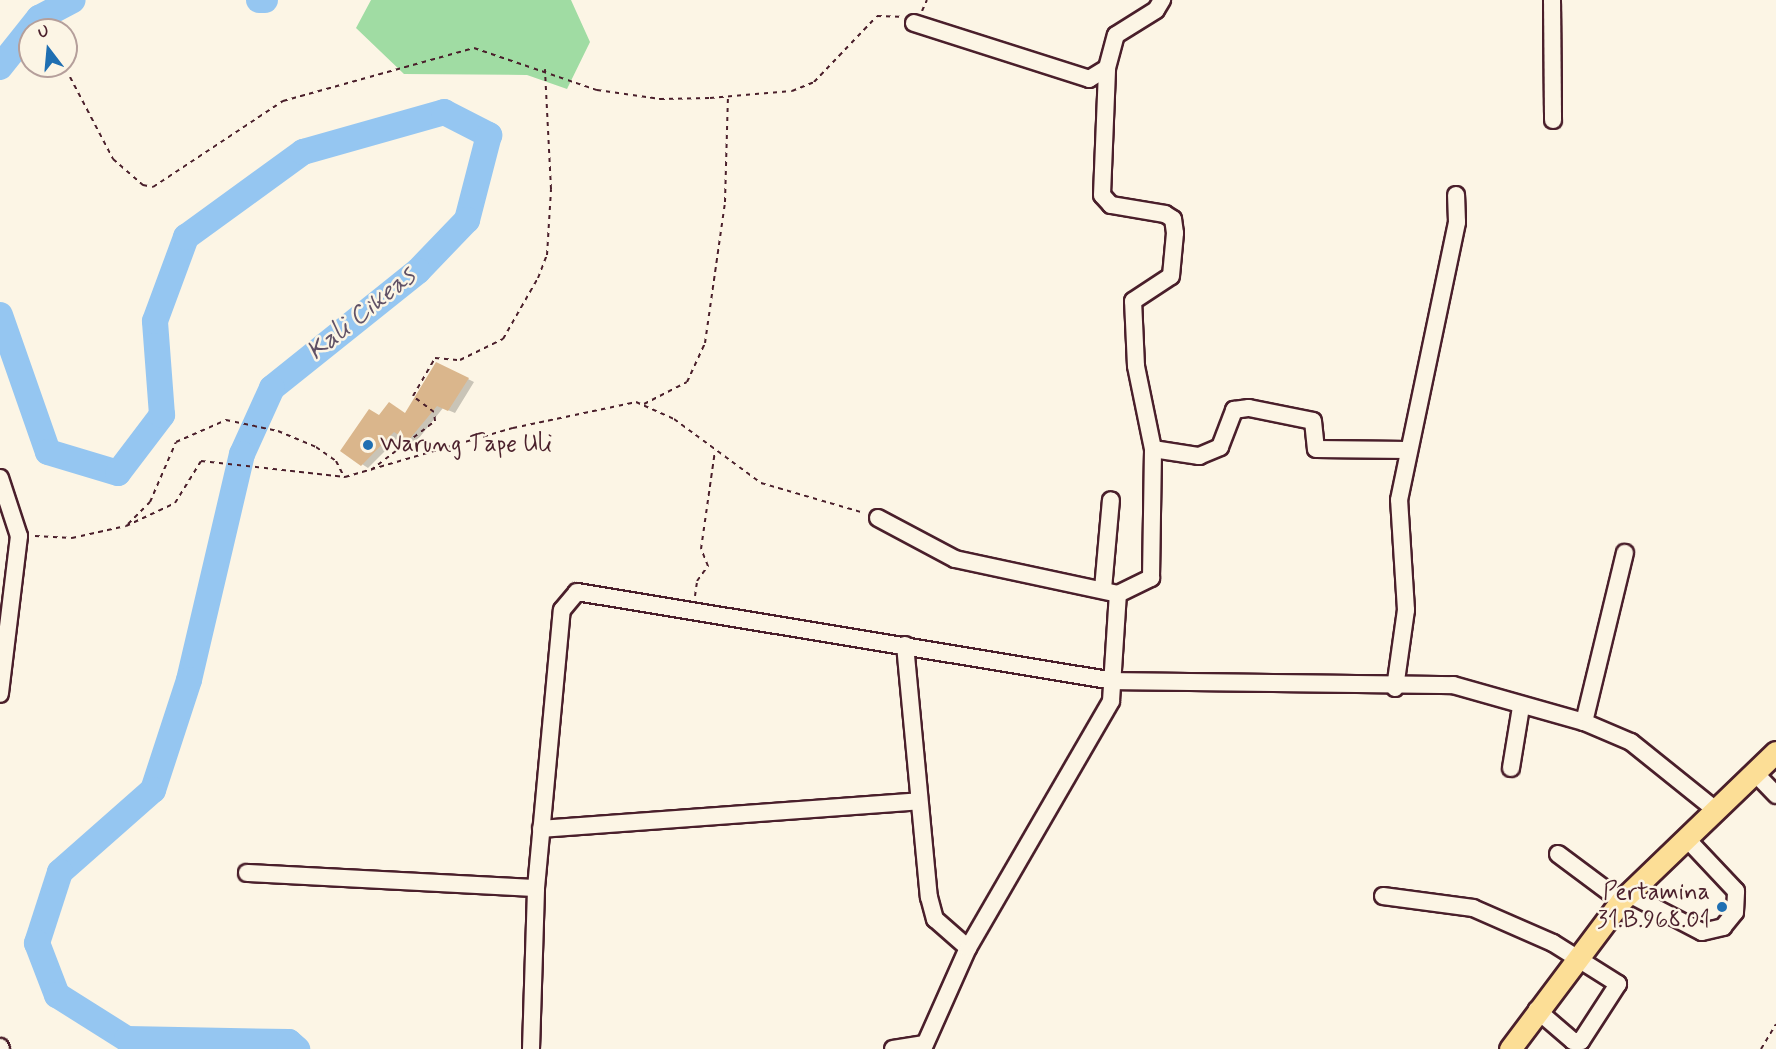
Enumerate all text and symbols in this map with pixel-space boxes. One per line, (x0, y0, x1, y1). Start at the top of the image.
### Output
north arrow (18, 18, 78, 78)
text: U (36, 21, 51, 44)
water label: Kali Cikeas (301, 262, 423, 368)
place label: Warung Tape Uli (380, 431, 548, 459)
marker: Warung Tape Uli (361, 438, 375, 452)
place label: Pertamina 31.B.968.01 (1597, 879, 1710, 935)
marker: Pertamina 31.B.968.01 (1715, 900, 1729, 914)

